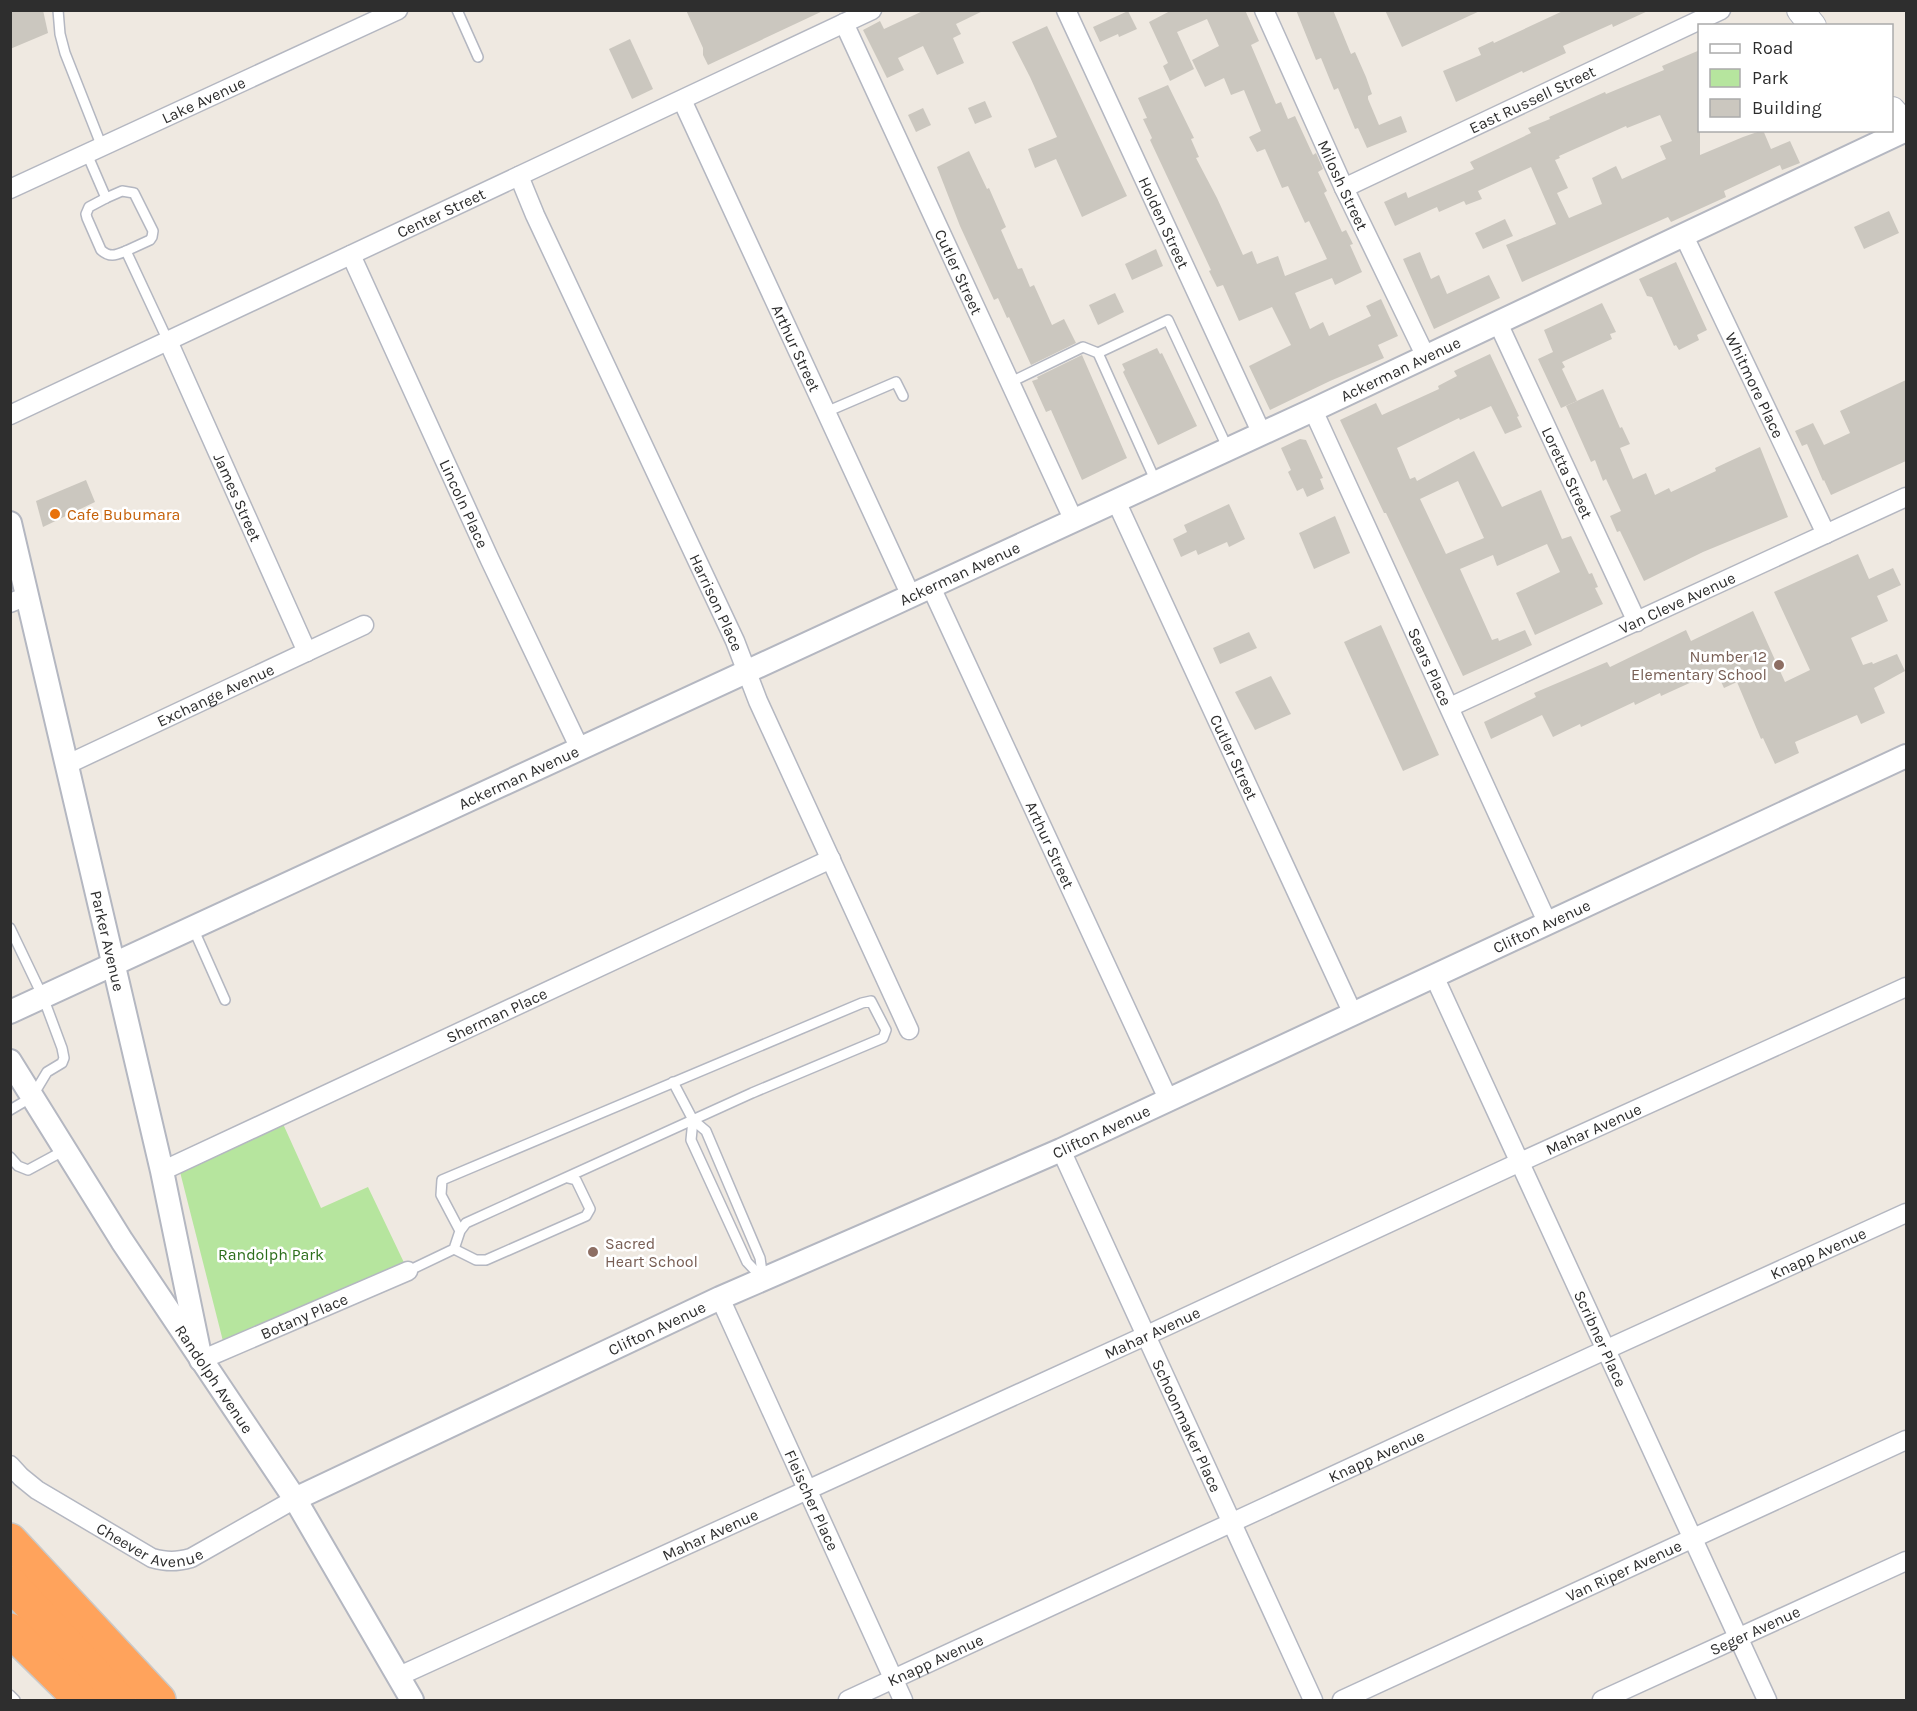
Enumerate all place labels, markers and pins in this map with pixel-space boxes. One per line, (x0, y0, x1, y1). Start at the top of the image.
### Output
place label: Cafe Bubumara (67, 505, 180, 524)
marker: Cafe Bubumara (48, 507, 62, 521)
place label: Number 12 Elementary School (1631, 647, 1767, 684)
marker: Number 12 Elementary School (1772, 658, 1786, 672)
place label: Sacred Heart School (605, 1234, 698, 1271)
marker: Sacred Heart School (586, 1245, 600, 1259)

